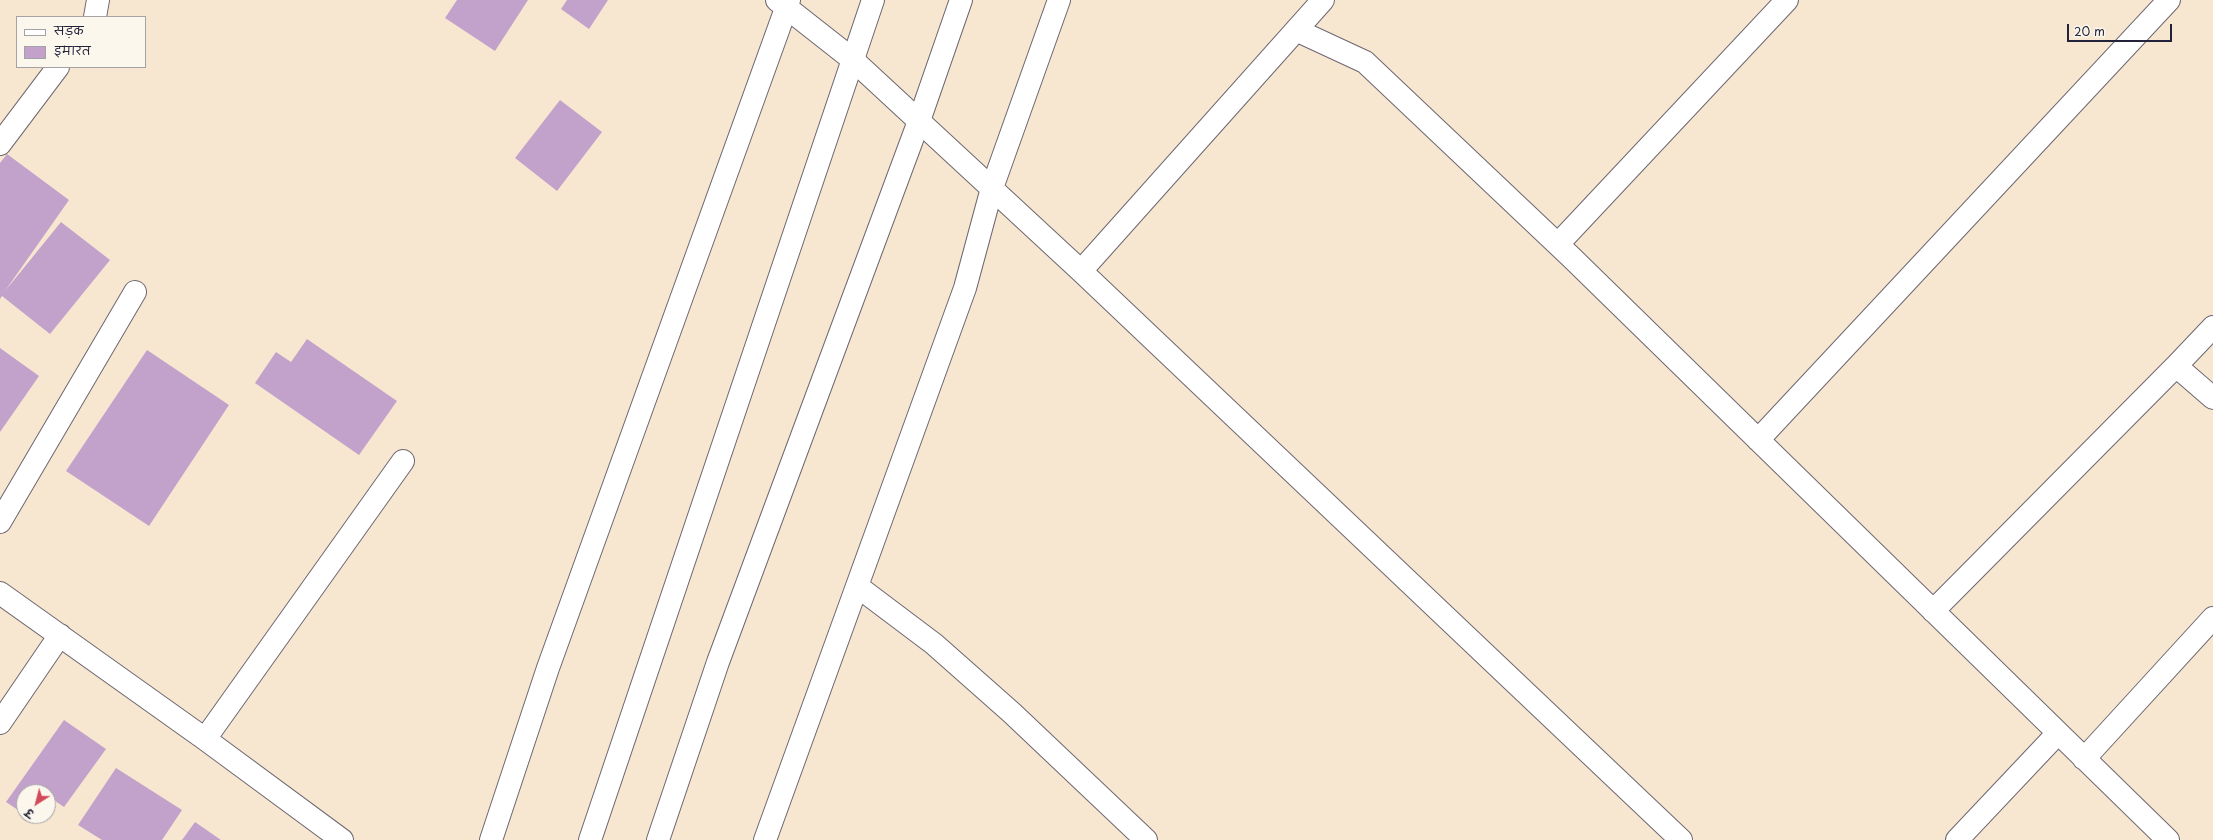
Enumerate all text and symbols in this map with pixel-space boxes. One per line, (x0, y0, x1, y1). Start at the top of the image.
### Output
legend (16, 16, 146, 68)
scale bar (2069, 16, 2174, 42)
text: सड़क (54, 21, 84, 39)
text: 20 m (2074, 22, 2105, 40)
text: इमारत (54, 41, 91, 59)
north arrow (16, 784, 56, 824)
text: उ (21, 804, 37, 822)

